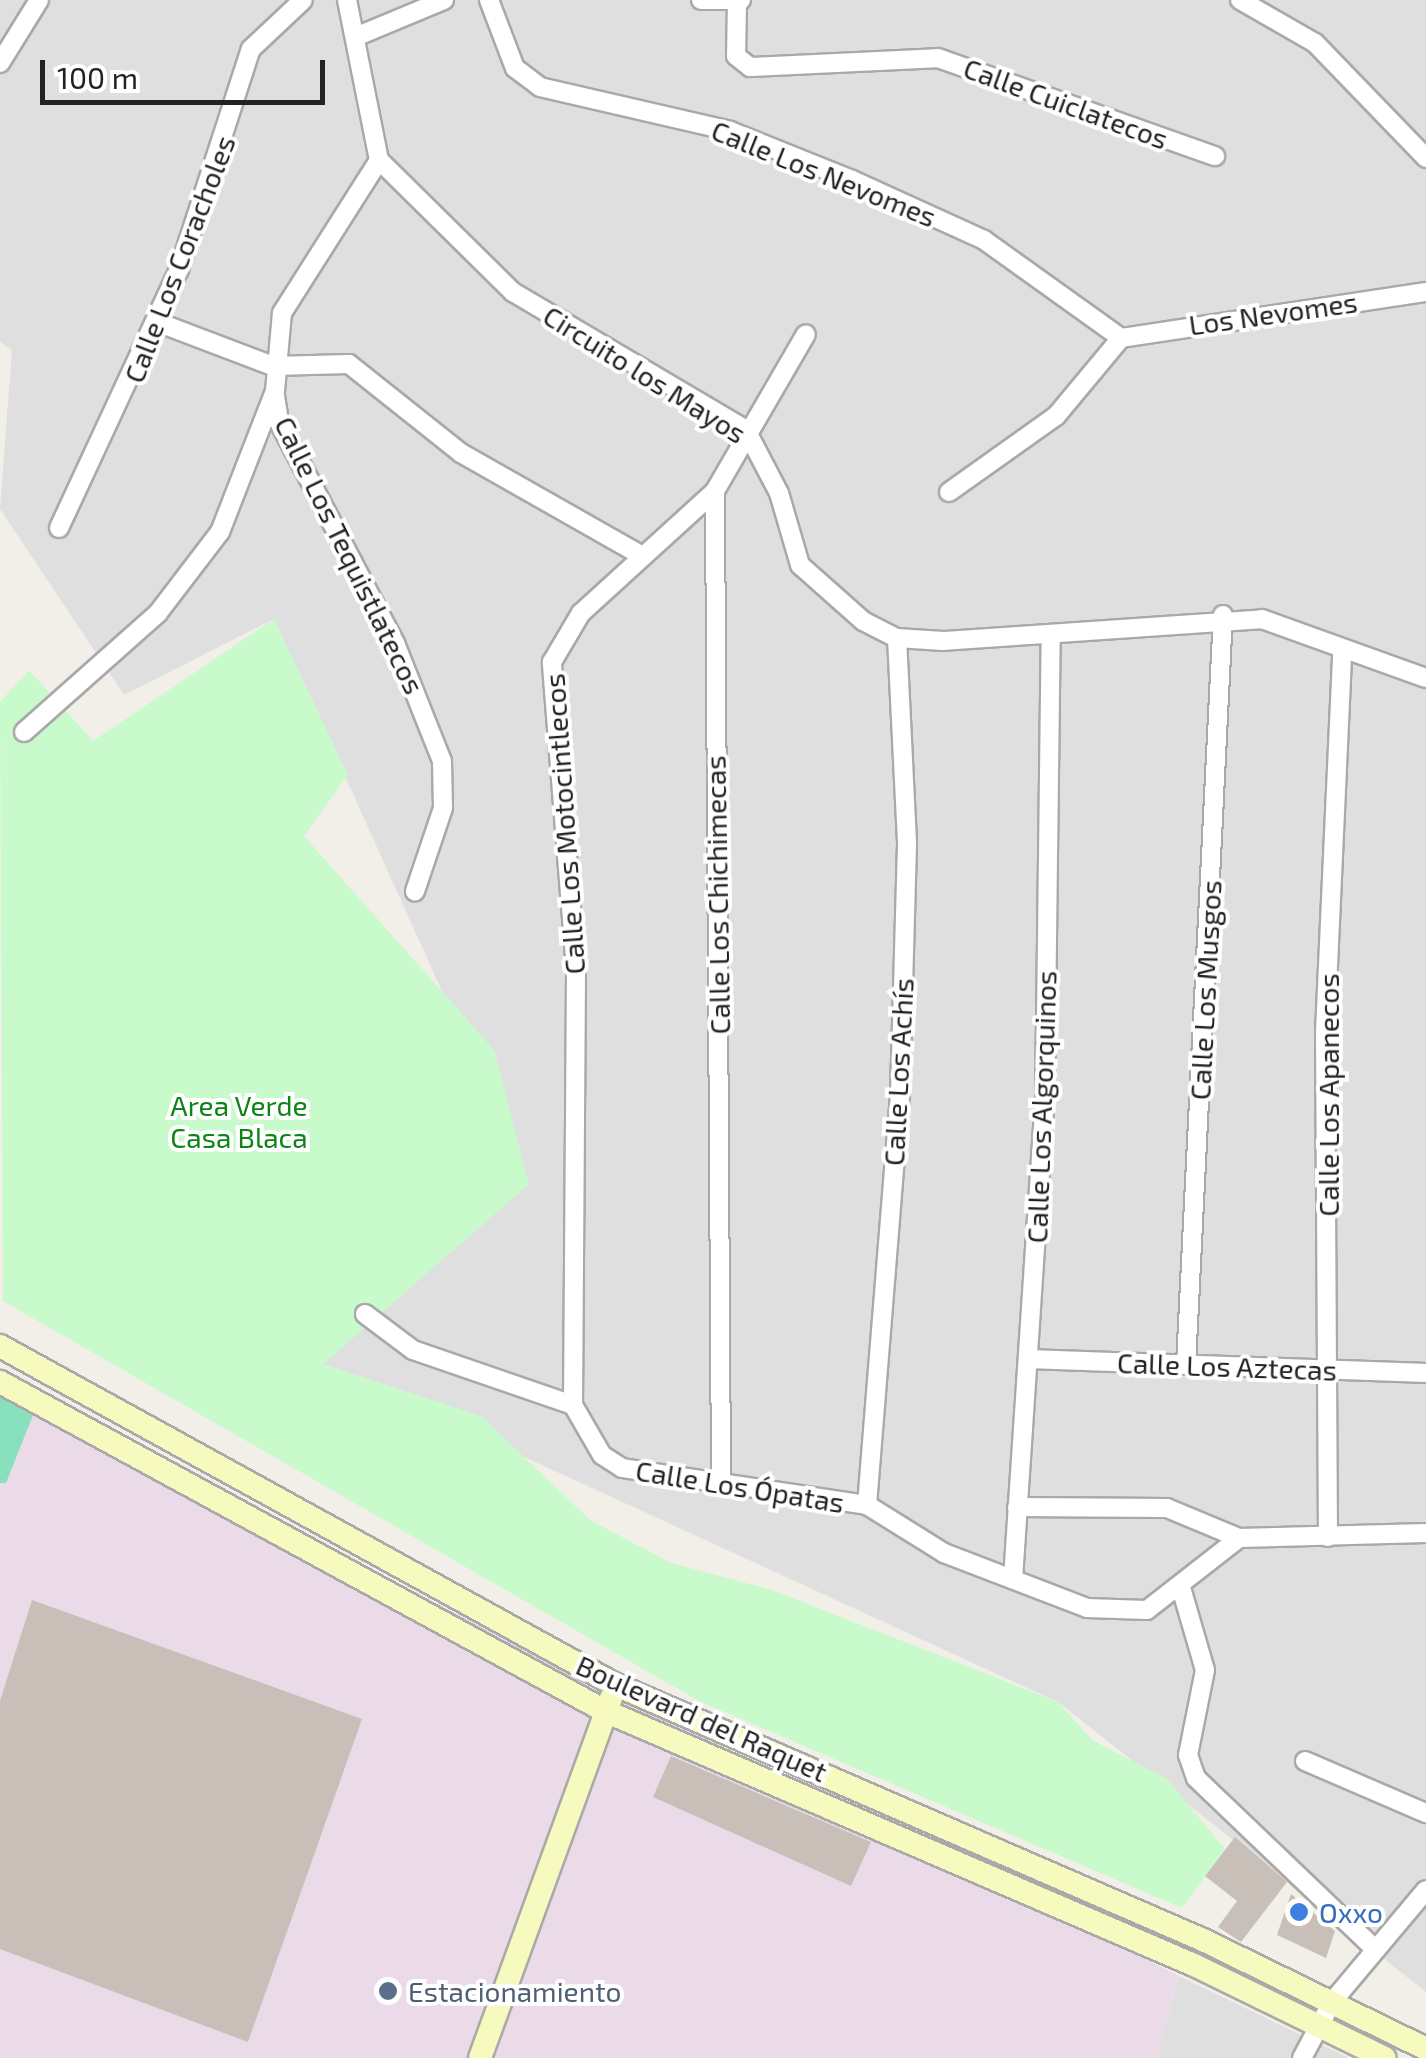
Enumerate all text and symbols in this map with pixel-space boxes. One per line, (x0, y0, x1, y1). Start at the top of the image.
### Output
scale bar (45, 40, 330, 102)
street label: Calle Cuiclatecos (959, 50, 1173, 156)
text: 100 m (57, 59, 138, 95)
street label: Calle Los Nevomes (707, 113, 941, 233)
street label: Calle Los Coracholes (116, 131, 242, 387)
street label: Los Nevomes (1187, 285, 1359, 341)
street label: Circuito los Mayos (537, 298, 753, 450)
street label: Calle Los Tequistlatecos (268, 411, 432, 699)
street label: Calle Los Motocintlecos (537, 672, 591, 976)
street label: Calle Los Chichimecas (698, 755, 736, 1035)
street label: Calle Los Musgos (1182, 879, 1228, 1101)
street label: Calle Los Algorquinos (1019, 970, 1063, 1244)
street label: Calle Los Apanecos (1311, 973, 1345, 1217)
street label: Calle Los Achís (876, 977, 920, 1167)
park label: Area Verde Casa Blaca (170, 1088, 308, 1154)
street label: Calle Los Aztecas (1116, 1345, 1338, 1387)
street label: Calle Los Ópatas (633, 1453, 847, 1519)
street label: Boulevard del Raquet (571, 1647, 833, 1789)
place label: Oxxo (1319, 1895, 1383, 1929)
marker: Oxxo (1288, 1901, 1310, 1923)
place label: Estacionamiento (408, 1974, 621, 2008)
marker: Estacionamiento (377, 1980, 399, 2002)

